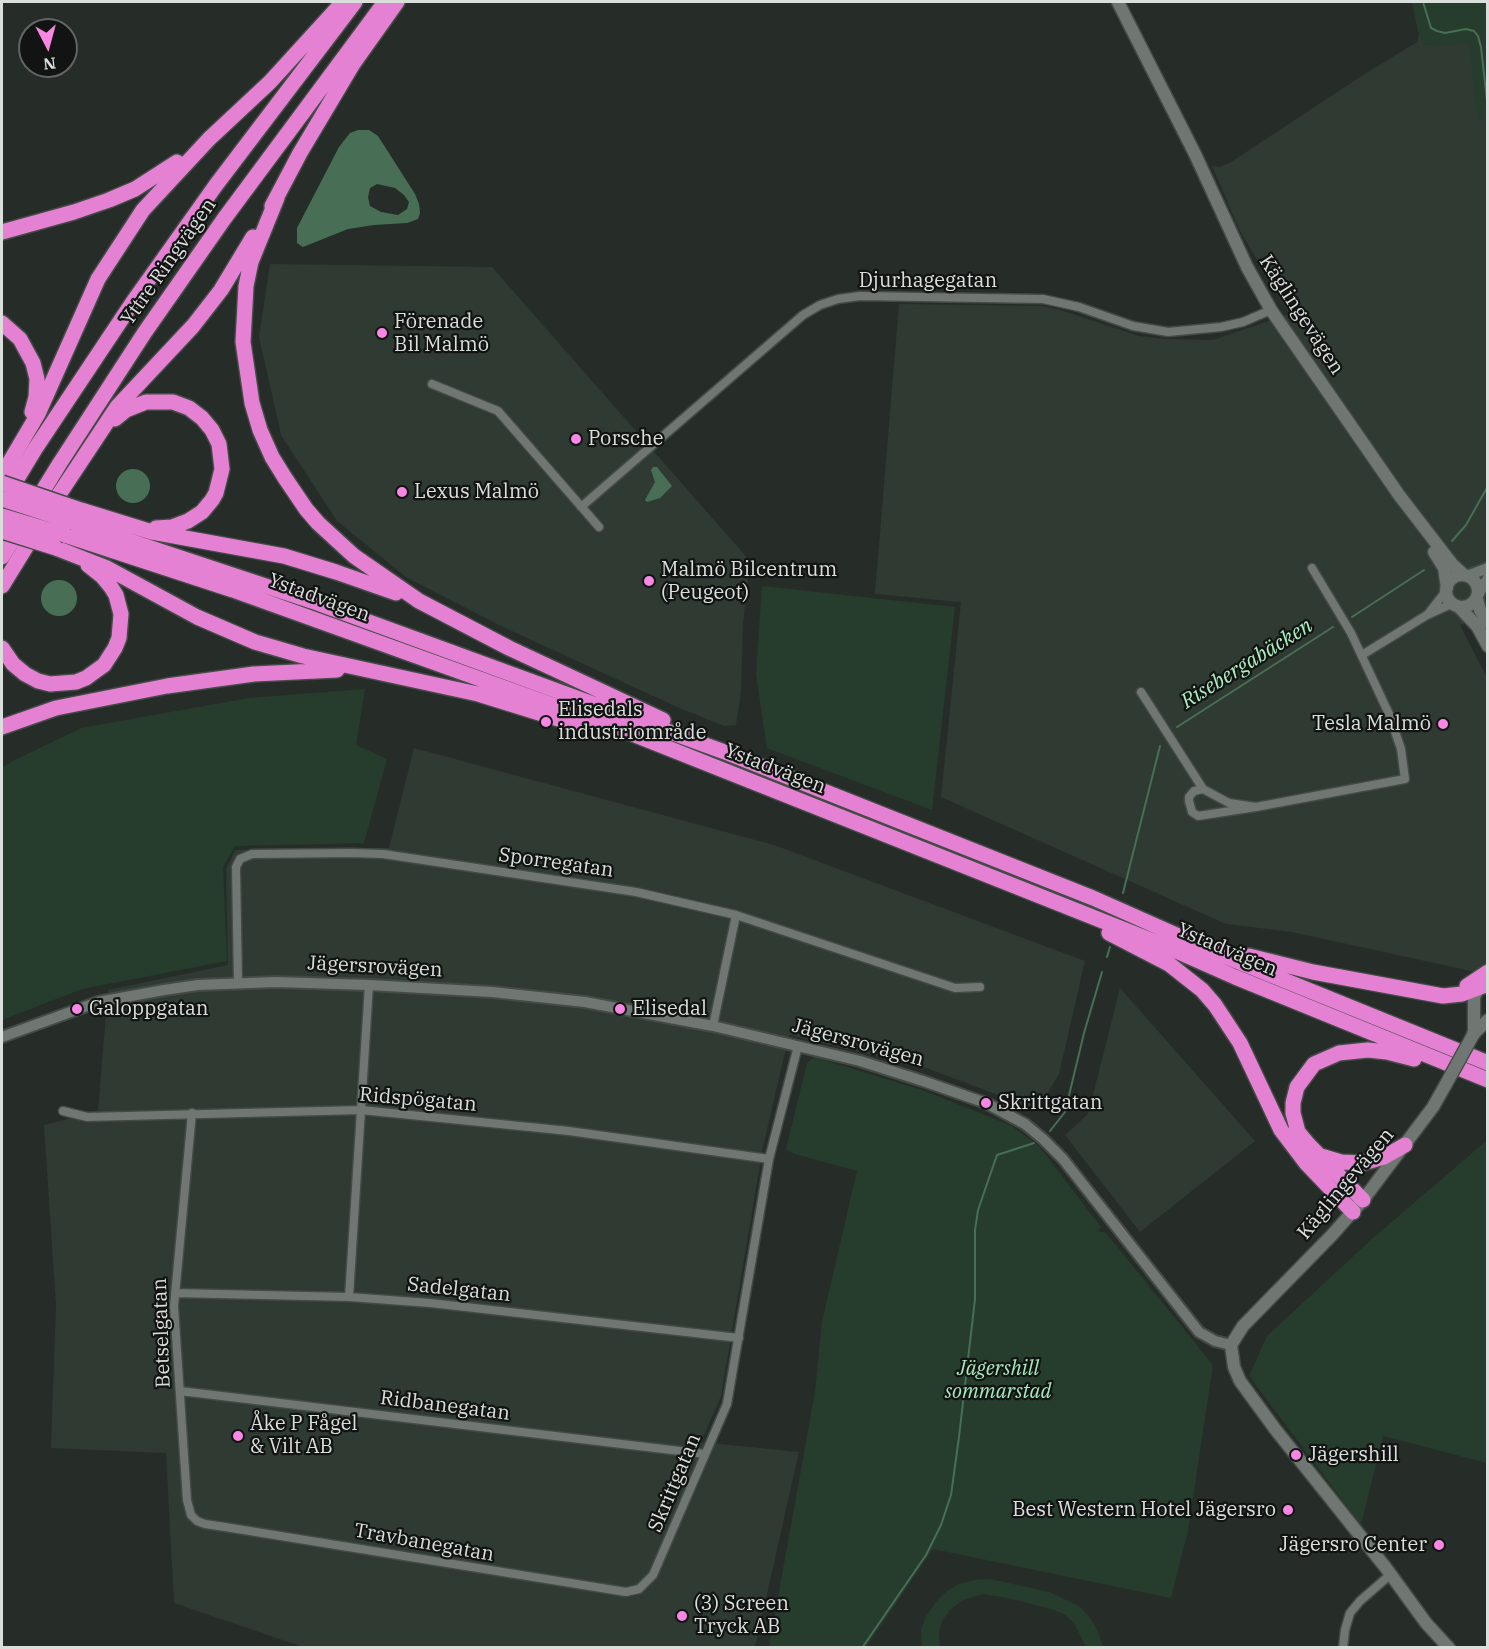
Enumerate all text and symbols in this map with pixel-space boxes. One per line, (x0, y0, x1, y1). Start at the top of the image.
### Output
north arrow (18, 18, 78, 78)
text: N (42, 53, 57, 75)
street label: Yttre Ringvägen (116, 194, 222, 330)
street label: Käglingevägen (1253, 251, 1349, 379)
street label: Djurhagegatan (859, 269, 997, 293)
place label: Förenade Bil Malmö (394, 310, 489, 357)
marker: Förenade Bil Malmö (375, 326, 389, 340)
place label: Porsche (588, 427, 664, 451)
marker: Porsche (569, 432, 583, 446)
place label: Lexus Malmö (414, 480, 539, 504)
marker: Lexus Malmö (395, 485, 409, 499)
place label: Malmö Bilcentrum (Peugeot) (661, 558, 837, 605)
street label: Ystadvägen (265, 569, 373, 627)
marker: Malmö Bilcentrum (Peugeot) (642, 574, 656, 588)
water label: Risebergabäcken (1177, 613, 1317, 715)
place label: Elisedals industriområde (558, 698, 706, 745)
place label: Tesla Malmö (1312, 712, 1431, 736)
marker: Elisedals industriområde (539, 715, 553, 729)
marker: Tesla Malmö (1436, 717, 1450, 731)
street label: Ystadvägen (721, 739, 829, 799)
street label: Sporregatan (497, 843, 615, 883)
street label: Ystadvägen (1173, 918, 1281, 982)
street label: Jägersrovägen (307, 951, 443, 983)
place label: Galoppgatan (89, 997, 209, 1021)
place label: Elisedal (632, 997, 707, 1021)
marker: Galoppgatan (70, 1002, 84, 1016)
marker: Elisedal (613, 1002, 627, 1016)
street label: Jägersrovägen (790, 1014, 926, 1072)
street label: Ridspögatan (358, 1083, 478, 1117)
place label: Skrittgatan (998, 1091, 1103, 1115)
marker: Skrittgatan (979, 1096, 993, 1110)
street label: Käglingevägen (1293, 1124, 1399, 1244)
street label: Sadelgatan (406, 1273, 512, 1307)
street label: Betselgatan (148, 1278, 176, 1388)
park label: Jägershill sommarstad (945, 1357, 1051, 1404)
street label: Ridbanegatan (379, 1386, 511, 1426)
place label: Åke P Fågel & Vilt AB (250, 1412, 357, 1459)
marker: Åke P Fågel & Vilt AB (231, 1429, 245, 1443)
street label: Skrittgatan (644, 1430, 706, 1536)
place label: Jägershill (1308, 1443, 1399, 1467)
marker: Jägershill (1289, 1448, 1303, 1462)
place label: Best Western Hotel Jägersro (1012, 1498, 1276, 1522)
marker: Best Western Hotel Jägersro (1281, 1503, 1295, 1517)
street label: Travbanegatan (352, 1519, 496, 1567)
place label: Jägersro Center (1279, 1533, 1427, 1557)
marker: Jägersro Center (1432, 1538, 1446, 1552)
place label: (3) Screen Tryck AB (694, 1592, 789, 1639)
marker: (3) Screen Tryck AB (675, 1609, 689, 1623)

